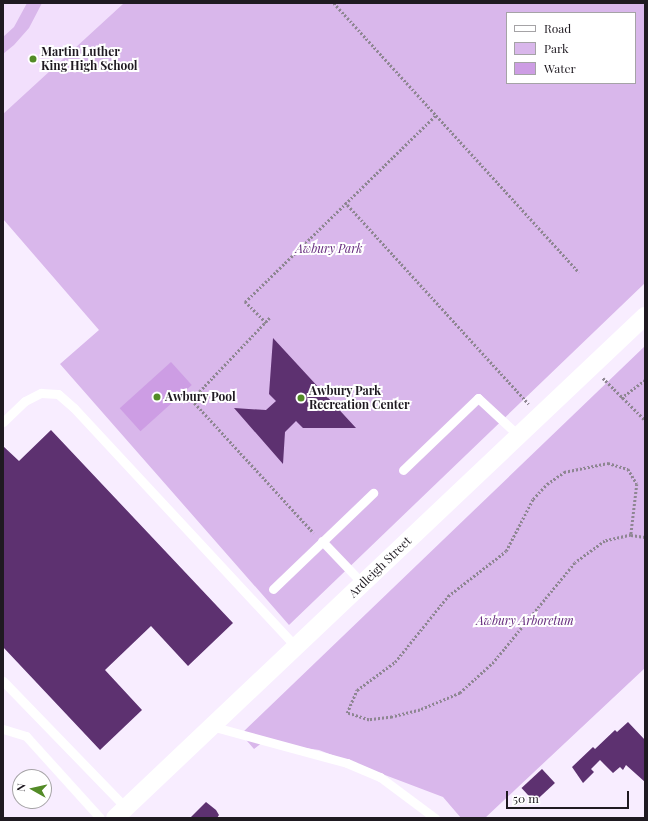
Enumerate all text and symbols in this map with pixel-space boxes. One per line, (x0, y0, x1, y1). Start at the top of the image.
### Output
legend (506, 12, 636, 84)
text: Road (544, 20, 571, 36)
text: Park (544, 40, 569, 56)
place label: Martin Luther King High School (41, 45, 138, 73)
marker: Martin Luther King High School (28, 54, 38, 64)
text: Water (544, 60, 576, 76)
park label: Awbury Park (295, 242, 363, 256)
place label: Awbury Park Recreation Center (309, 384, 410, 412)
place label: Awbury Pool (165, 390, 236, 404)
marker: Awbury Pool (152, 392, 162, 402)
marker: Awbury Park Recreation Center (296, 393, 306, 403)
street label: Ardleigh Street (346, 534, 414, 600)
park label: Awbury Arboretum (476, 614, 574, 628)
north arrow (12, 769, 52, 809)
text: N (13, 782, 29, 792)
scale bar (508, 783, 631, 809)
text: 50 m (513, 790, 539, 806)

